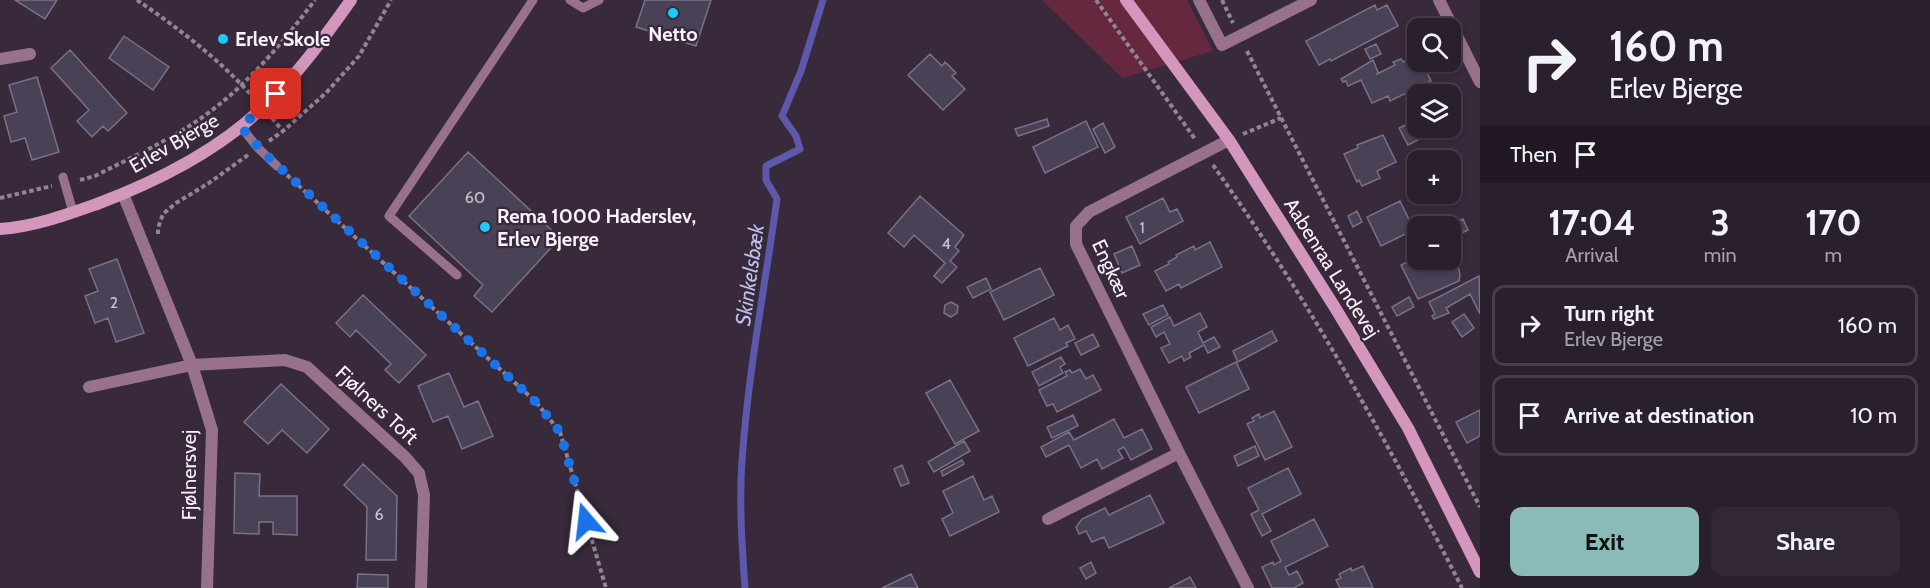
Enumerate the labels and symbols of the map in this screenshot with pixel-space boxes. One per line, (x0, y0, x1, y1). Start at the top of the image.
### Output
marker: Netto (666, 6, 680, 20)
place label: Netto (648, 22, 698, 46)
place label: Erlev Skole (235, 27, 330, 51)
marker: Erlev Skole (216, 32, 230, 46)
pin (250, 68, 301, 119)
street label: Erlev Bjerge (125, 108, 223, 178)
house number: 60 (465, 188, 485, 207)
street label: Aabenraa Landevej (1279, 194, 1385, 342)
place label: Rema 1000 Haderslev, Erlev Bjerge (497, 204, 696, 251)
house number: 1 (1139, 218, 1145, 237)
marker: Rema 1000 Haderslev, Erlev Bjerge (478, 220, 492, 234)
water label: Skinkelsbæk (730, 222, 769, 327)
house number: 4 (941, 234, 951, 253)
street label: Engkær (1087, 235, 1135, 303)
house number: 2 (110, 293, 118, 312)
street label: Fjølners Toft (331, 361, 423, 449)
street label: Fjølnersvej (177, 430, 201, 520)
position arrow (554, 489, 618, 553)
house number: 6 (374, 505, 384, 524)

